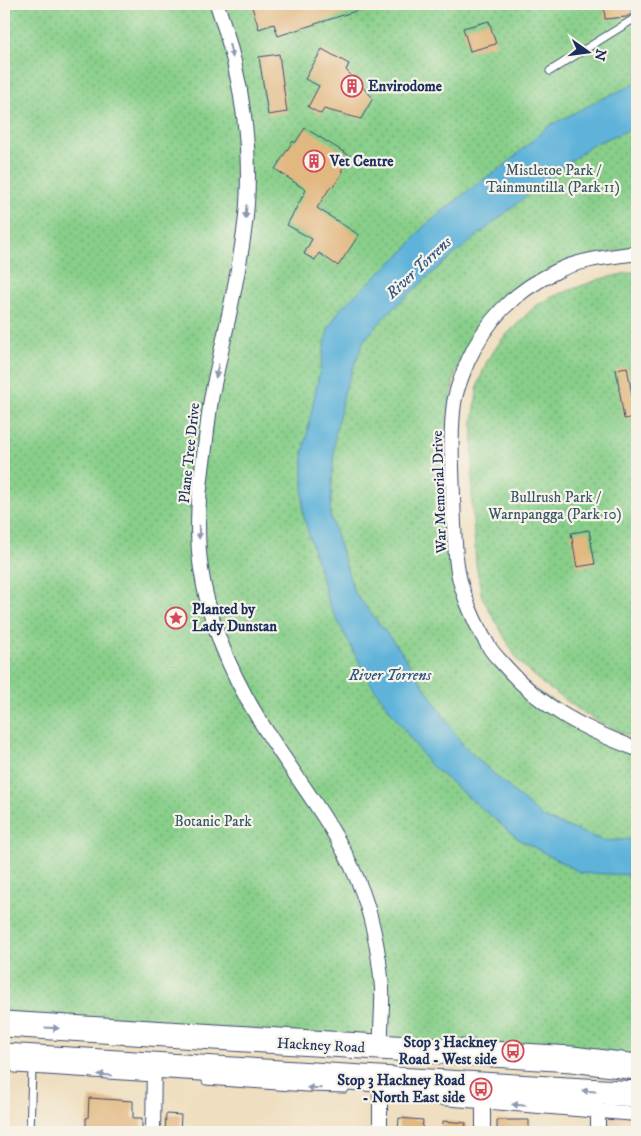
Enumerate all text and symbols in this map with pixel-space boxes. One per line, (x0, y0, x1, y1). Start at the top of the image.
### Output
north arrow (564, 28, 614, 78)
one-way arrow (227, 43, 235, 58)
text: N (589, 47, 610, 63)
building icon: Envirodome (340, 74, 364, 98)
place label: Envirodome (368, 77, 443, 96)
building icon: Vet Centre (302, 149, 326, 173)
place label: Vet Centre (329, 152, 394, 171)
park label: Mistletoe Park / Tainmuntilla (Park 11) (486, 161, 620, 197)
one-way arrow (241, 204, 249, 220)
water label: River Torrens (381, 232, 456, 304)
one-way arrow (213, 364, 221, 379)
street label: Plane Tree Drive (175, 402, 204, 504)
street label: War Memorial Drive (428, 430, 451, 555)
park label: Bullrush Park / Warnpangga (Park 10) (487, 488, 622, 524)
one-way arrow (196, 525, 204, 541)
place label: Planted by Lady Dunstan (192, 600, 277, 636)
place icon: Planted by Lady Dunstan (164, 606, 188, 630)
water label: River Torrens (348, 665, 432, 685)
park label: Botanic Park (174, 812, 252, 831)
one-way arrow (45, 1024, 61, 1032)
place label: Stop 3 Hackney Road - West side (399, 1033, 498, 1069)
street label: Hackney Road (276, 1034, 366, 1057)
bus stop icon: Stop 3 Hackney Road - West side (501, 1039, 525, 1063)
one-way arrow (97, 1071, 113, 1079)
place label: Stop 3 Hackney Road - North East side (337, 1071, 466, 1107)
bus stop icon: Stop 3 Hackney Road - North East side (469, 1077, 493, 1101)
one-way arrow (306, 1084, 322, 1092)
one-way arrow (580, 1087, 596, 1095)
one-way arrow (511, 1101, 527, 1109)

